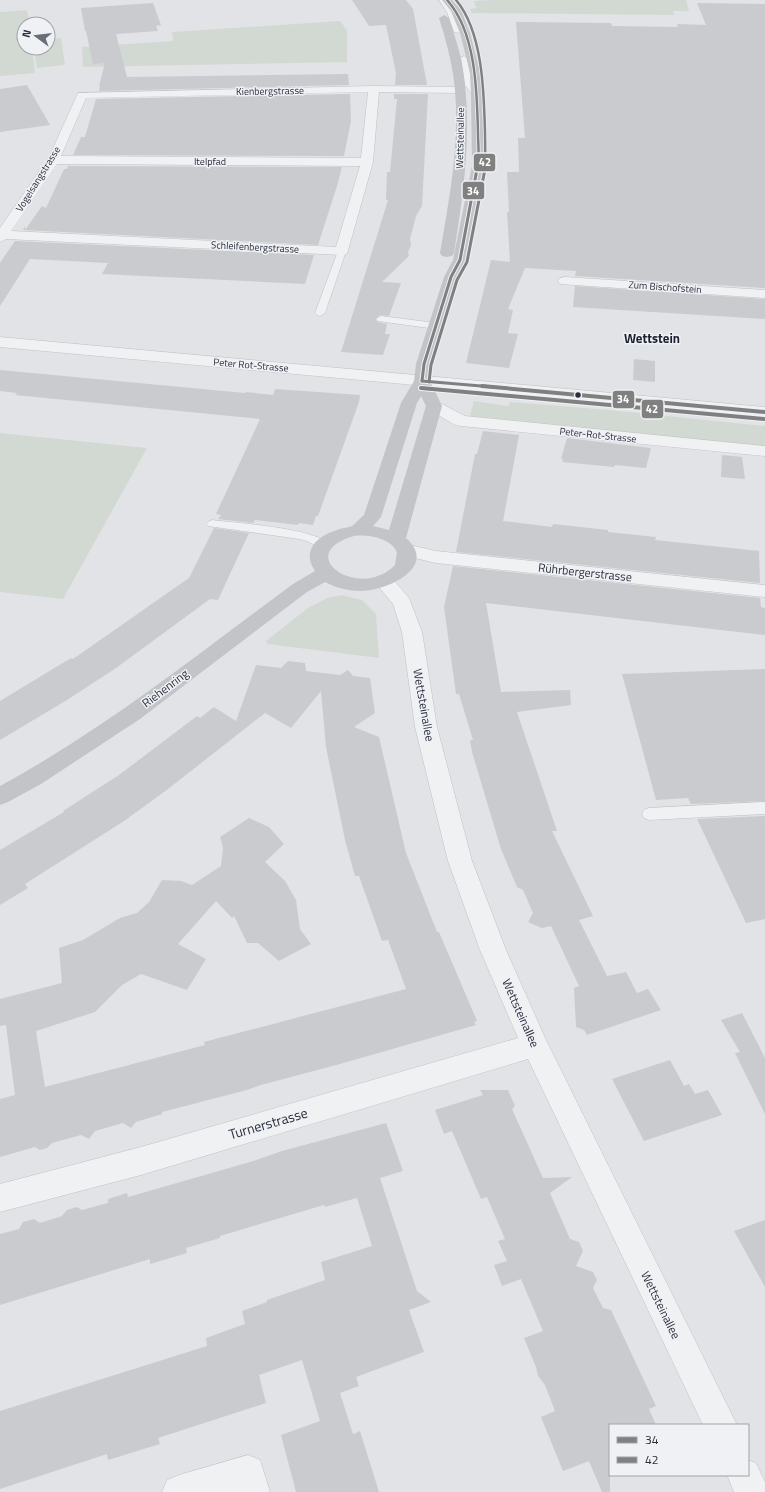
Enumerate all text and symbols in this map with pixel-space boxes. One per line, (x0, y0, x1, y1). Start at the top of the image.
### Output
north arrow (16, 16, 56, 56)
text: N (18, 28, 35, 39)
street label: Kienbergstrasse (236, 83, 304, 99)
street label: Wettsteinallee (452, 107, 468, 169)
street label: Vogelsangstrasse (12, 143, 64, 215)
line badge: 42 (473, 153, 496, 172)
street label: Itelpfad (194, 154, 226, 169)
text: 42 (479, 154, 491, 170)
line badge: 34 (462, 181, 485, 200)
text: 34 (467, 183, 479, 199)
street label: Schleifenbergstrasse (211, 237, 299, 257)
street label: Zum Bischofstein (628, 277, 702, 297)
district label: Wettstein (624, 328, 680, 348)
street label: Peter Rot-Strasse (213, 354, 289, 376)
unlabelled marker (573, 390, 583, 400)
line badge: 34 (612, 390, 635, 409)
text: 34 (617, 391, 629, 407)
line badge: 42 (641, 399, 664, 419)
text: 42 (646, 401, 658, 417)
street label: Peter-Rot-Strasse (559, 424, 637, 446)
street label: Rührbergerstrasse (537, 558, 633, 586)
street label: Riehenring (138, 664, 192, 712)
street label: Wettsteinallee (408, 667, 440, 743)
street label: Wettsteinallee (497, 976, 545, 1050)
street label: Turnerstrasse (226, 1102, 310, 1144)
street label: Wettsteinallee (636, 1268, 686, 1342)
legend (609, 1424, 749, 1476)
text: 34 (645, 1430, 659, 1449)
text: 42 (645, 1450, 658, 1469)

